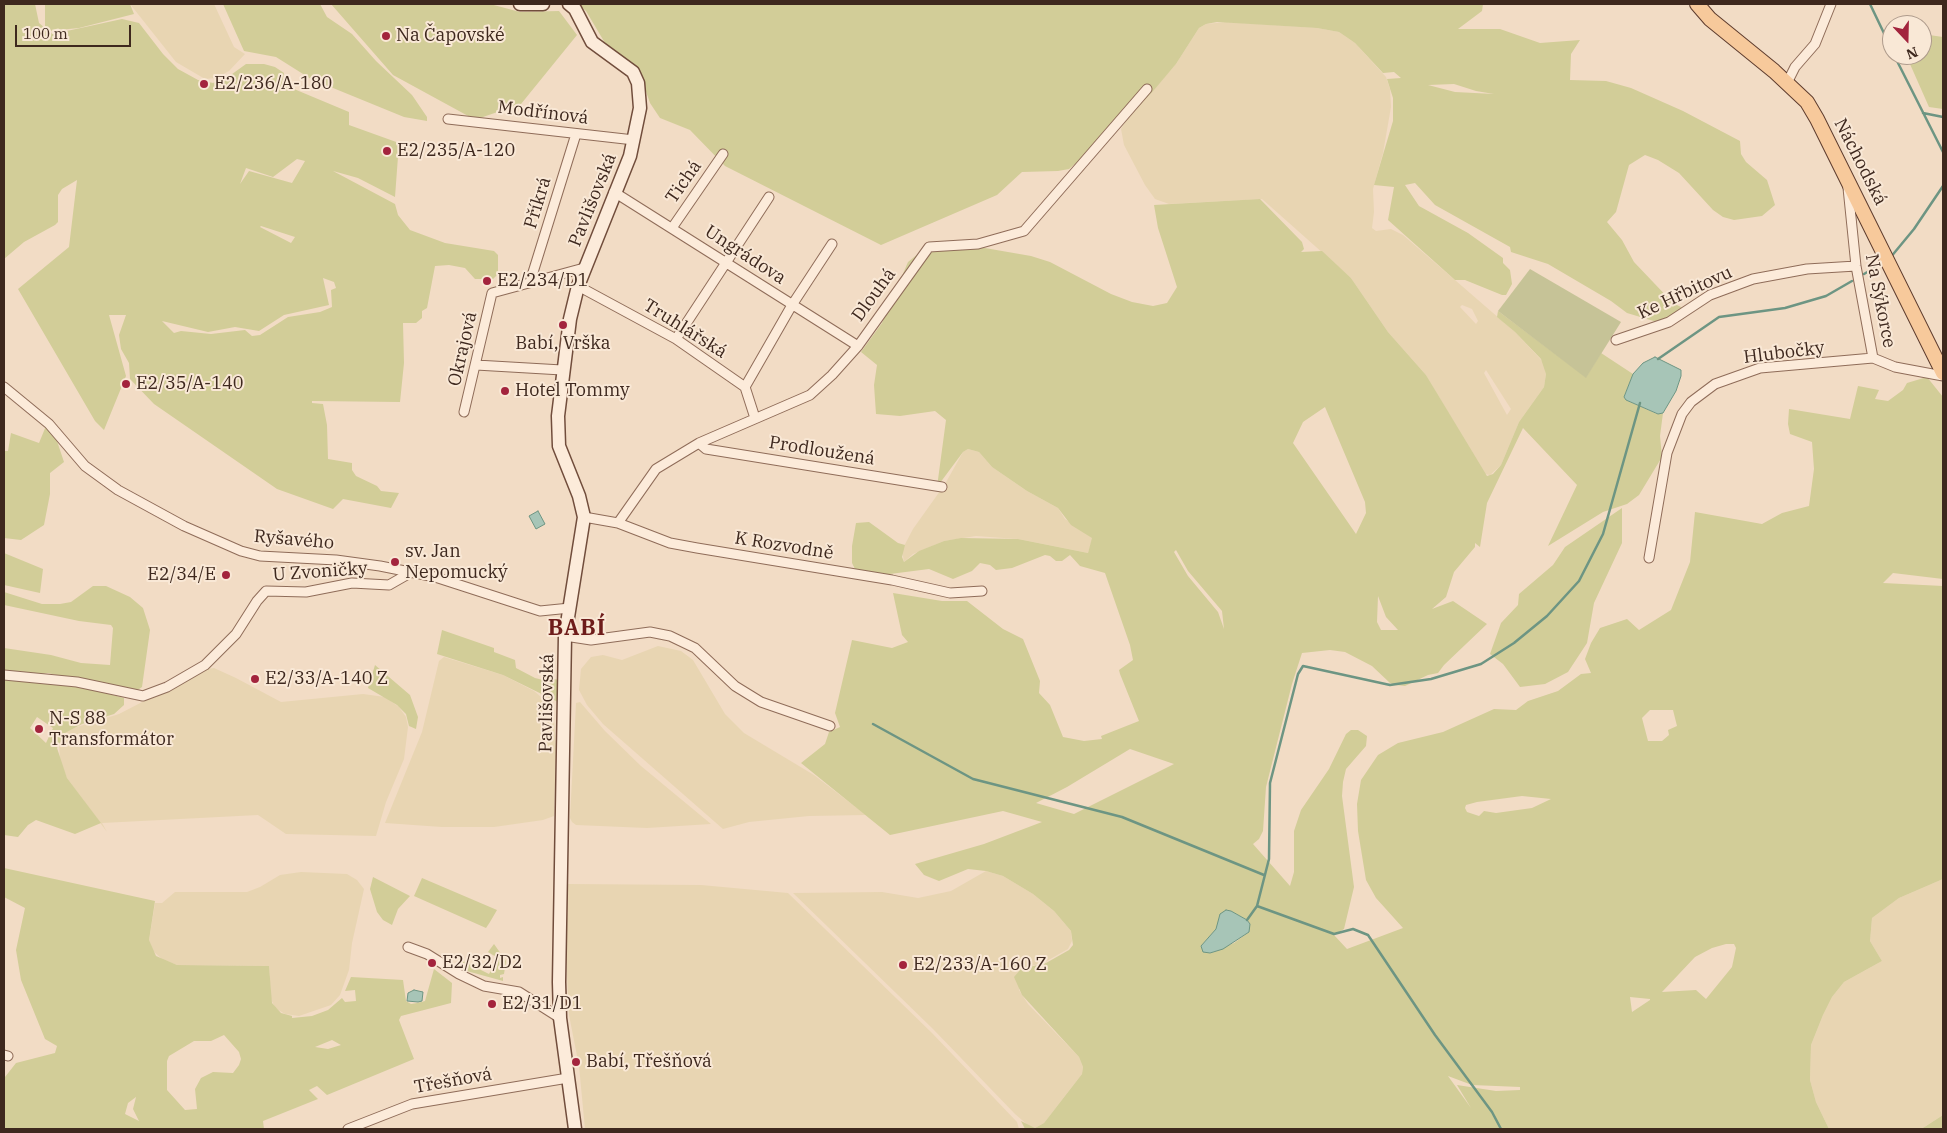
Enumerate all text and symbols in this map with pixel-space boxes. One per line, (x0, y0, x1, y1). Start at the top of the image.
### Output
scale bar (18, 15, 134, 47)
north arrow (1882, 15, 1932, 65)
text: 100 m (23, 24, 68, 43)
place label: Na Čapovské (396, 25, 505, 47)
marker: Na Čapovské (380, 30, 392, 42)
text: N (1904, 43, 1920, 63)
place label: E2/236/A-180 (214, 73, 332, 95)
marker: E2/236/A-180 (198, 78, 210, 90)
street label: Modřínová (496, 97, 590, 129)
street label: Náchodská (1829, 115, 1891, 209)
place label: E2/235/A-120 (397, 140, 515, 162)
marker: E2/235/A-120 (381, 145, 393, 157)
street label: Pavlišovská (564, 150, 622, 250)
street label: Tichá (661, 156, 707, 208)
street label: Příkrá (520, 174, 556, 232)
street label: Ungrádova (700, 221, 790, 289)
street label: Na Sýkorce (1860, 252, 1900, 350)
street label: Ke Hřbitovu (1634, 262, 1736, 324)
street label: Dlouhá (847, 264, 901, 326)
place label: E2/234/D1 (497, 270, 588, 292)
marker: E2/234/D1 (481, 275, 493, 287)
street label: Truhlářská (639, 295, 731, 363)
street label: Okrajová (444, 310, 482, 388)
marker: Babí, Vrška (557, 319, 569, 331)
place label: Babí, Vrška (515, 333, 611, 355)
street label: Hlubočky (1742, 337, 1826, 369)
place label: E2/35/A-140 (136, 373, 244, 395)
marker: E2/35/A-140 (120, 378, 132, 390)
place label: Hotel Tommy (515, 380, 630, 402)
marker: Hotel Tommy (499, 385, 511, 397)
street label: Prodloužená (767, 432, 877, 470)
street label: Ryšavého (253, 526, 335, 554)
street label: K Rozvodně (733, 528, 835, 564)
place label: sv. Jan Nepomucký (405, 541, 508, 584)
marker: sv. Jan Nepomucký (389, 556, 401, 568)
street label: U Zvoničky (272, 558, 368, 586)
place label: E2/34/E (147, 564, 216, 586)
marker: E2/34/E (220, 569, 232, 581)
district label: BABÍ (547, 616, 607, 642)
street label: Pavlišovská (535, 653, 559, 753)
place label: E2/33/A-140 Z (265, 668, 388, 690)
marker: E2/33/A-140 Z (249, 673, 261, 685)
place label: N-S 88 Transformátor (49, 708, 174, 751)
marker: N-S 88 Transformátor (33, 723, 45, 735)
place label: E2/32/D2 (442, 952, 523, 974)
place label: E2/233/A-160 Z (913, 954, 1047, 976)
marker: E2/32/D2 (426, 957, 438, 969)
marker: E2/233/A-160 Z (897, 959, 909, 971)
place label: E2/31/D1 (502, 993, 583, 1015)
marker: E2/31/D1 (486, 998, 498, 1010)
place label: Babí, Třešňová (586, 1051, 712, 1073)
marker: Babí, Třešňová (570, 1056, 582, 1068)
street label: Třešňová (412, 1064, 494, 1098)

